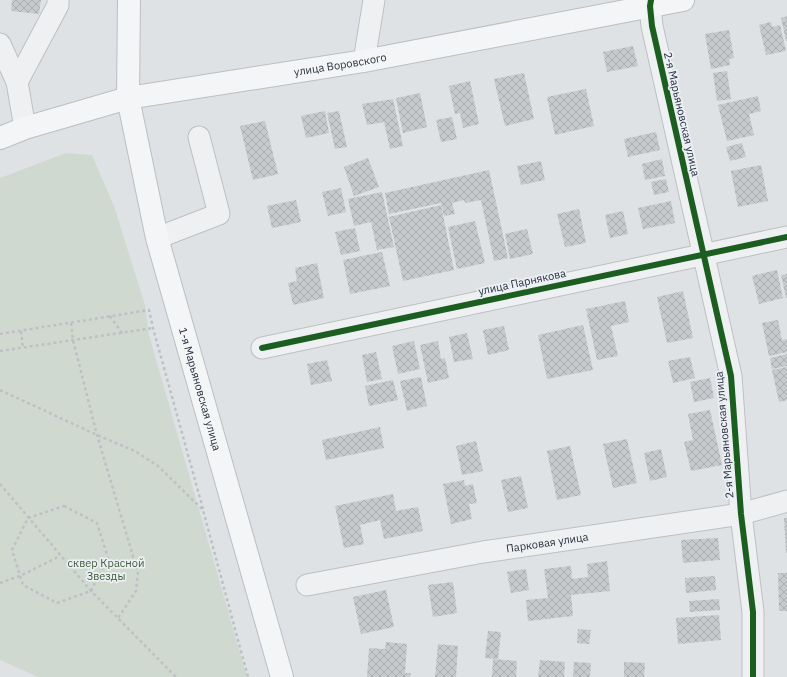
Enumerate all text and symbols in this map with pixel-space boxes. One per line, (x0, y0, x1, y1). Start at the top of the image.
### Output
street label: улица Воровского (293, 50, 388, 79)
street label: 2-я Марьяновская улица (661, 50, 703, 178)
street label: улица Парнякова (477, 266, 567, 298)
street label: 1-я Марьяновская улица (176, 326, 224, 452)
street label: 2-я Марьяновская улица (711, 371, 737, 499)
street label: Парковая улица (505, 530, 589, 556)
park label: сквер Красной Звезды (68, 556, 144, 583)

